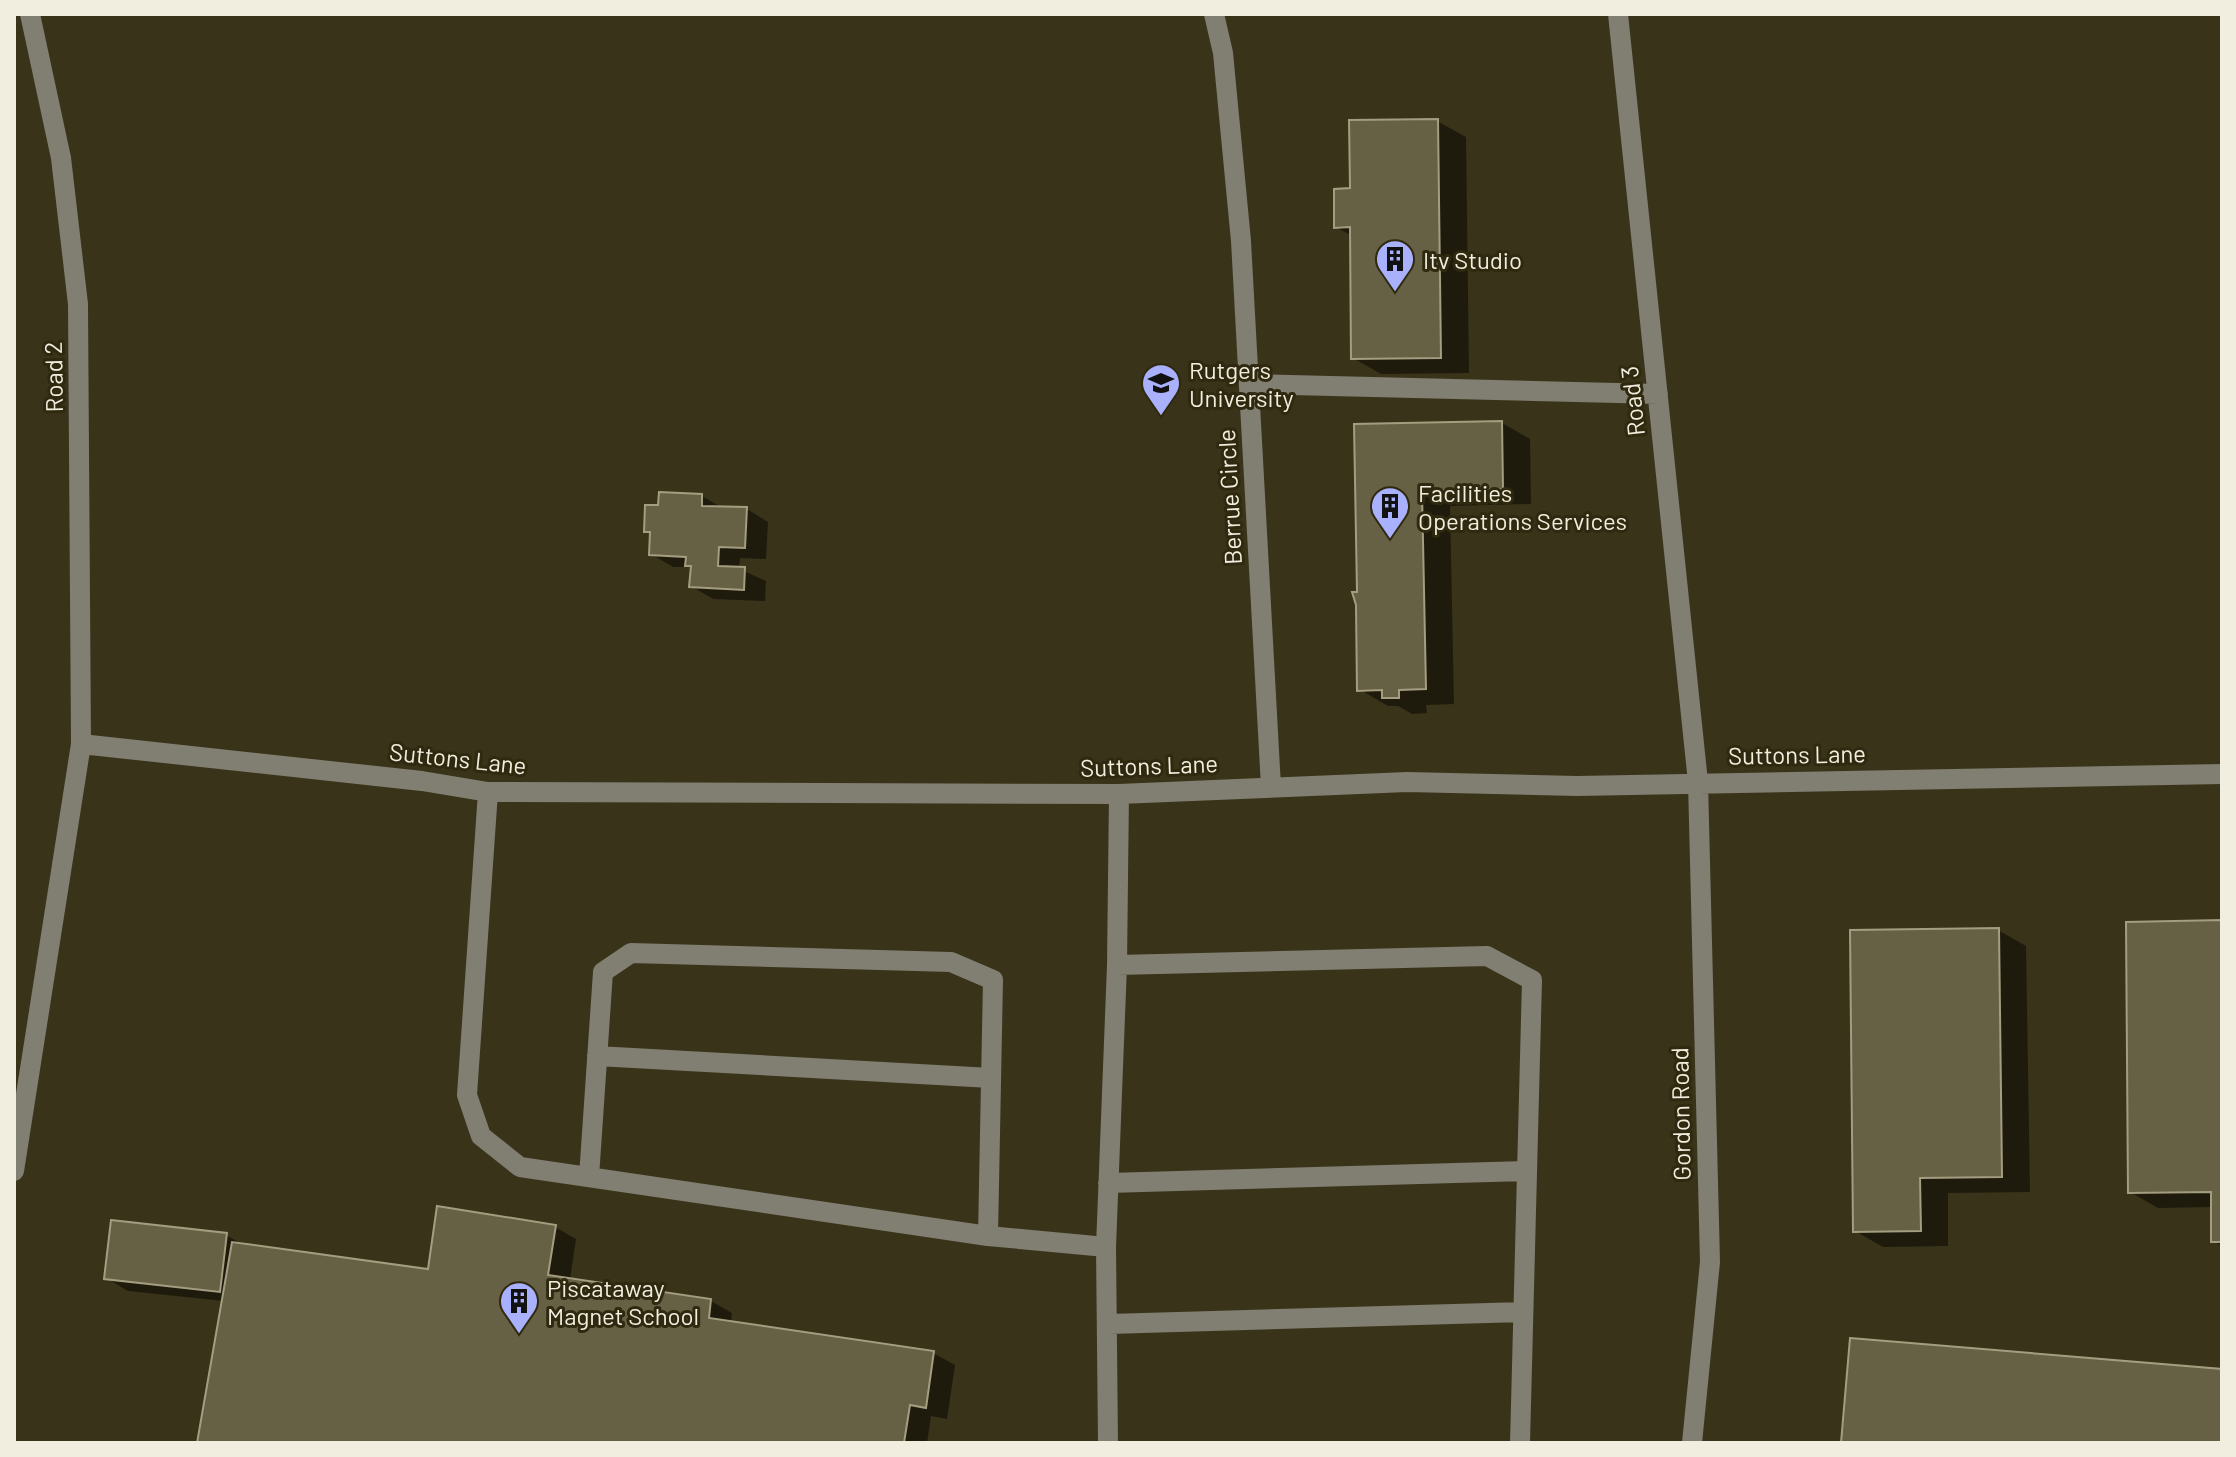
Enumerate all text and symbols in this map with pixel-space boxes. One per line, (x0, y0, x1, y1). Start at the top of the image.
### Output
building icon: Itv Studio (1374, 238, 1416, 293)
place label: Itv Studio (1423, 245, 1522, 274)
street label: Road 2 (38, 341, 68, 413)
place label: Rutgers University (1189, 355, 1294, 412)
school or university icon: Rutgers University (1140, 362, 1182, 417)
street label: Road 3 (1614, 365, 1650, 437)
street label: Berrue Circle (1211, 428, 1247, 566)
place label: Facilities Operations Services (1418, 478, 1627, 535)
building icon: Facilities Operations Services (1369, 485, 1411, 540)
street label: Suttons Lane (388, 736, 528, 780)
street label: Suttons Lane (1728, 738, 1866, 770)
street label: Suttons Lane (1080, 748, 1218, 782)
street label: Gordon Road (1664, 1047, 1696, 1181)
place label: Piscataway Magnet School (547, 1273, 699, 1330)
building icon: Piscataway Magnet School (498, 1280, 540, 1335)

